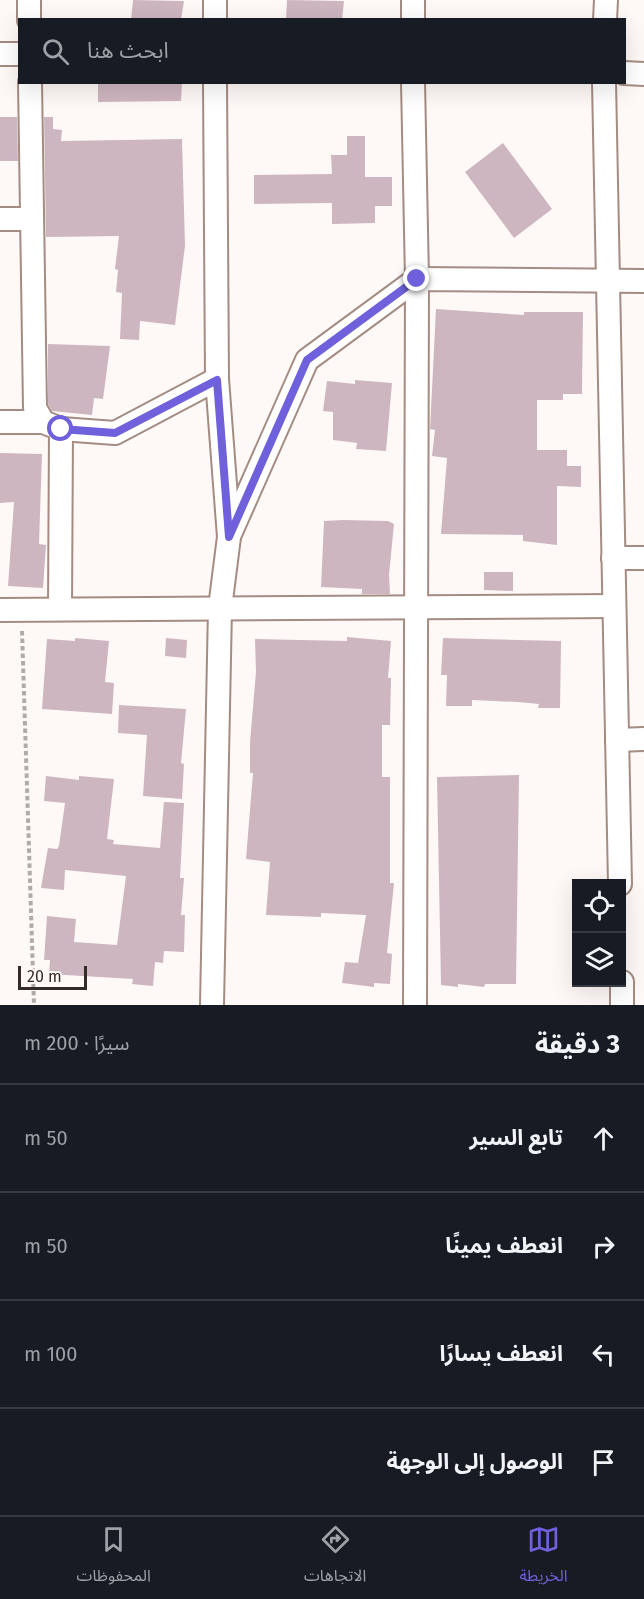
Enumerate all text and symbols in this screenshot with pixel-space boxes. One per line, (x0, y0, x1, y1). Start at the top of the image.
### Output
search box (18, 18, 626, 84)
icon: search (39, 35, 72, 68)
text: ابحث هنا (87, 37, 169, 64)
route end (403, 265, 429, 291)
route start (47, 415, 73, 441)
map controls (572, 879, 626, 987)
button: locate (572, 879, 626, 933)
button: layers (572, 933, 626, 987)
scale bar (18, 963, 87, 990)
text: 20 m (27, 967, 62, 986)
text: 3 دقيقة (535, 1029, 620, 1060)
text: سيرًا · 200 m (24, 1031, 129, 1055)
icon: ahead (587, 1122, 620, 1155)
text: تابع السير (470, 1124, 563, 1151)
text: 50 m (24, 1126, 68, 1150)
icon: right (587, 1230, 620, 1263)
text: انعطف يمينًا (445, 1232, 563, 1259)
text: 50 m (24, 1234, 68, 1258)
icon: left (587, 1338, 620, 1371)
text: انعطف يسارًا (440, 1340, 563, 1367)
text: 100 m (24, 1342, 77, 1366)
icon: arrive (587, 1446, 620, 1479)
text: الوصول إلى الوجهة (386, 1448, 563, 1475)
tab: المحفوظات (77, 1523, 151, 1593)
tab: الاتجاهات (304, 1523, 366, 1593)
tab: الخريطة (520, 1523, 567, 1593)

